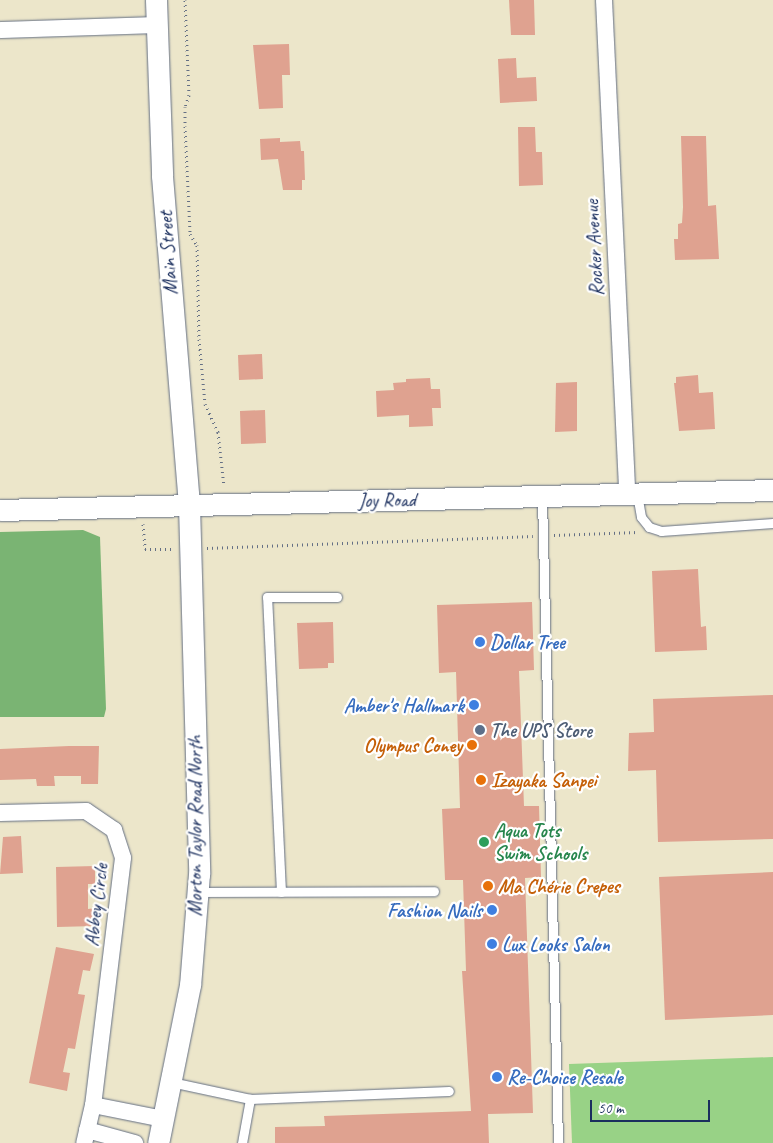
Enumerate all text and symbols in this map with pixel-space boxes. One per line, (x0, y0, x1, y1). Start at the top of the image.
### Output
street label: Rocker Avenue (579, 199, 609, 297)
street label: Main Street (153, 210, 183, 296)
street label: Joy Road (358, 487, 416, 513)
place label: Dollar Tree (490, 630, 565, 654)
marker: Dollar Tree (474, 636, 486, 648)
place label: Amber's Hallmark (344, 693, 464, 717)
marker: Amber's Hallmark (468, 699, 480, 711)
place label: The UPS Store (490, 718, 592, 742)
marker: The UPS Store (474, 724, 486, 736)
place label: Olympus Coney (364, 733, 462, 757)
street label: Morton Taylor Road North (183, 735, 207, 917)
marker: Olympus Coney (466, 739, 478, 751)
place label: Izayaka Sanpei (491, 768, 596, 792)
marker: Izayaka Sanpei (475, 774, 487, 786)
place label: Aqua Tots Swim Schools (494, 818, 586, 865)
marker: Aqua Tots Swim Schools (478, 836, 490, 848)
street label: Abbey Circle (79, 862, 113, 948)
place label: Ma Chérie Crepes (498, 874, 619, 898)
marker: Ma Chérie Crepes (482, 880, 494, 892)
place label: Fashion Nails (387, 898, 482, 922)
marker: Fashion Nails (486, 904, 498, 916)
place label: Lux Looks Salon (502, 932, 610, 956)
marker: Lux Looks Salon (486, 938, 498, 950)
place label: Re-Choice Resale (507, 1065, 623, 1089)
marker: Re-Choice Resale (491, 1071, 503, 1083)
scale bar (593, 1090, 713, 1122)
text: 50 m (598, 1099, 624, 1118)

